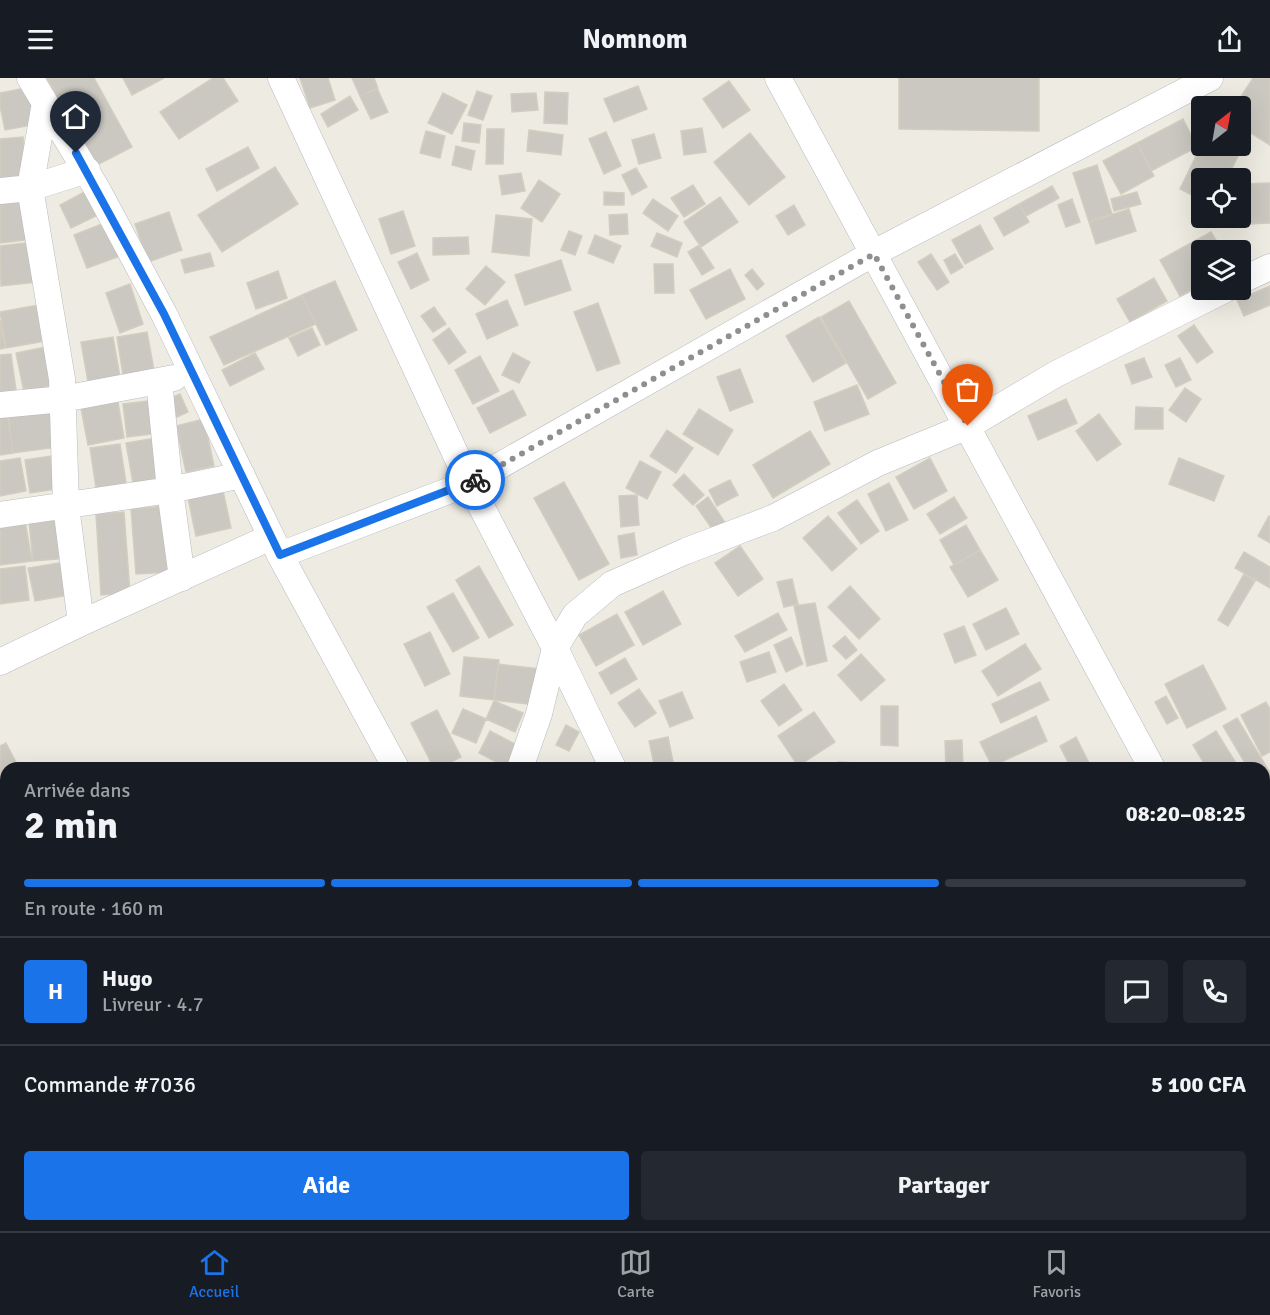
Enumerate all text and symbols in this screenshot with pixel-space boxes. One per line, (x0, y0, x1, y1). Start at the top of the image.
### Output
icon: menu (24, 23, 57, 56)
text: Nomnom (582, 23, 688, 56)
icon: share (1213, 23, 1246, 56)
pin (50, 91, 101, 153)
north arrow (1191, 96, 1251, 156)
map controls (1191, 96, 1251, 300)
icon: home (59, 100, 92, 133)
button: locate (1191, 168, 1251, 228)
button: layers (1191, 240, 1251, 300)
pin (942, 364, 993, 426)
icon: bag (951, 373, 984, 406)
courier (445, 450, 505, 510)
icon: bike (459, 464, 492, 497)
text: Arrivée dans (24, 778, 130, 803)
text: 08:20–08:25 (1126, 800, 1246, 827)
text: 2 min (24, 801, 118, 849)
text: En route · 160 m (24, 896, 163, 921)
button: chat (1105, 960, 1168, 1023)
button: phone (1183, 960, 1246, 1023)
text: Hugo (102, 965, 152, 992)
text: H (48, 978, 63, 1005)
text: Livreur · 4.7 (102, 992, 203, 1017)
text: Commande #7036 (24, 1071, 196, 1098)
text: 5 100 CFA (1151, 1071, 1246, 1098)
button: Aide (24, 1151, 629, 1220)
button: Partager (641, 1151, 1246, 1220)
tab: Accueil (189, 1246, 239, 1302)
tab: Carte (617, 1246, 655, 1302)
tab: Favoris (1032, 1246, 1081, 1302)

